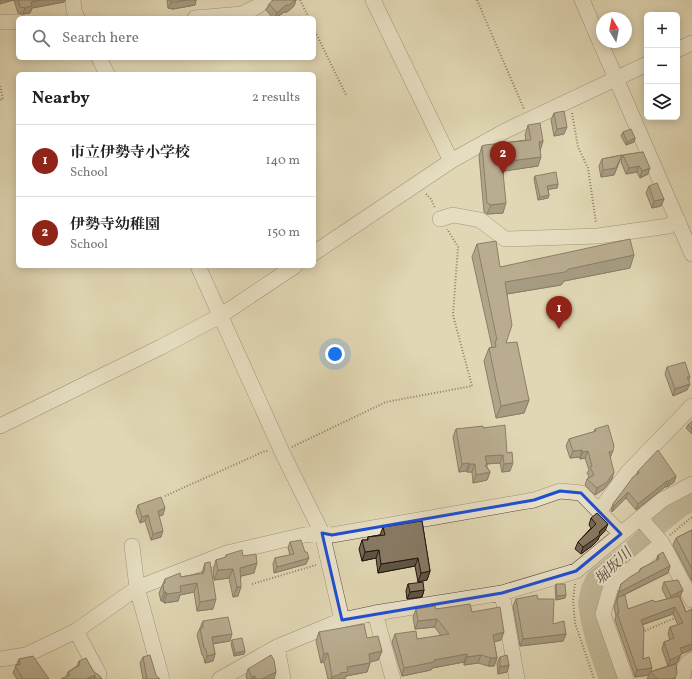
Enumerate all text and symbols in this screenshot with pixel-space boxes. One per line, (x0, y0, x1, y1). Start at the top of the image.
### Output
north arrow (596, 12, 632, 48)
map controls (644, 12, 680, 120)
button: + (644, 12, 680, 48)
search box (16, 16, 316, 60)
icon: search (30, 27, 52, 49)
text: Search here (62, 28, 139, 49)
button: − (644, 48, 680, 84)
button: layers (644, 84, 680, 120)
text: Nearby (32, 87, 90, 110)
text: 2 results (252, 89, 300, 107)
pin: 2 (490, 141, 516, 174)
text: 市立伊勢寺小学校 (70, 143, 190, 164)
text: 1 (42, 152, 48, 170)
text: 140 m (266, 152, 300, 170)
text: School (70, 164, 108, 182)
text: 伊勢寺幼稚園 (70, 215, 160, 236)
text: 2 (42, 224, 48, 242)
text: 150 m (267, 224, 300, 242)
text: School (70, 236, 108, 254)
pin: 1 (546, 296, 572, 329)
your location (325, 344, 345, 364)
water label: 堀坂川 (591, 543, 639, 590)

